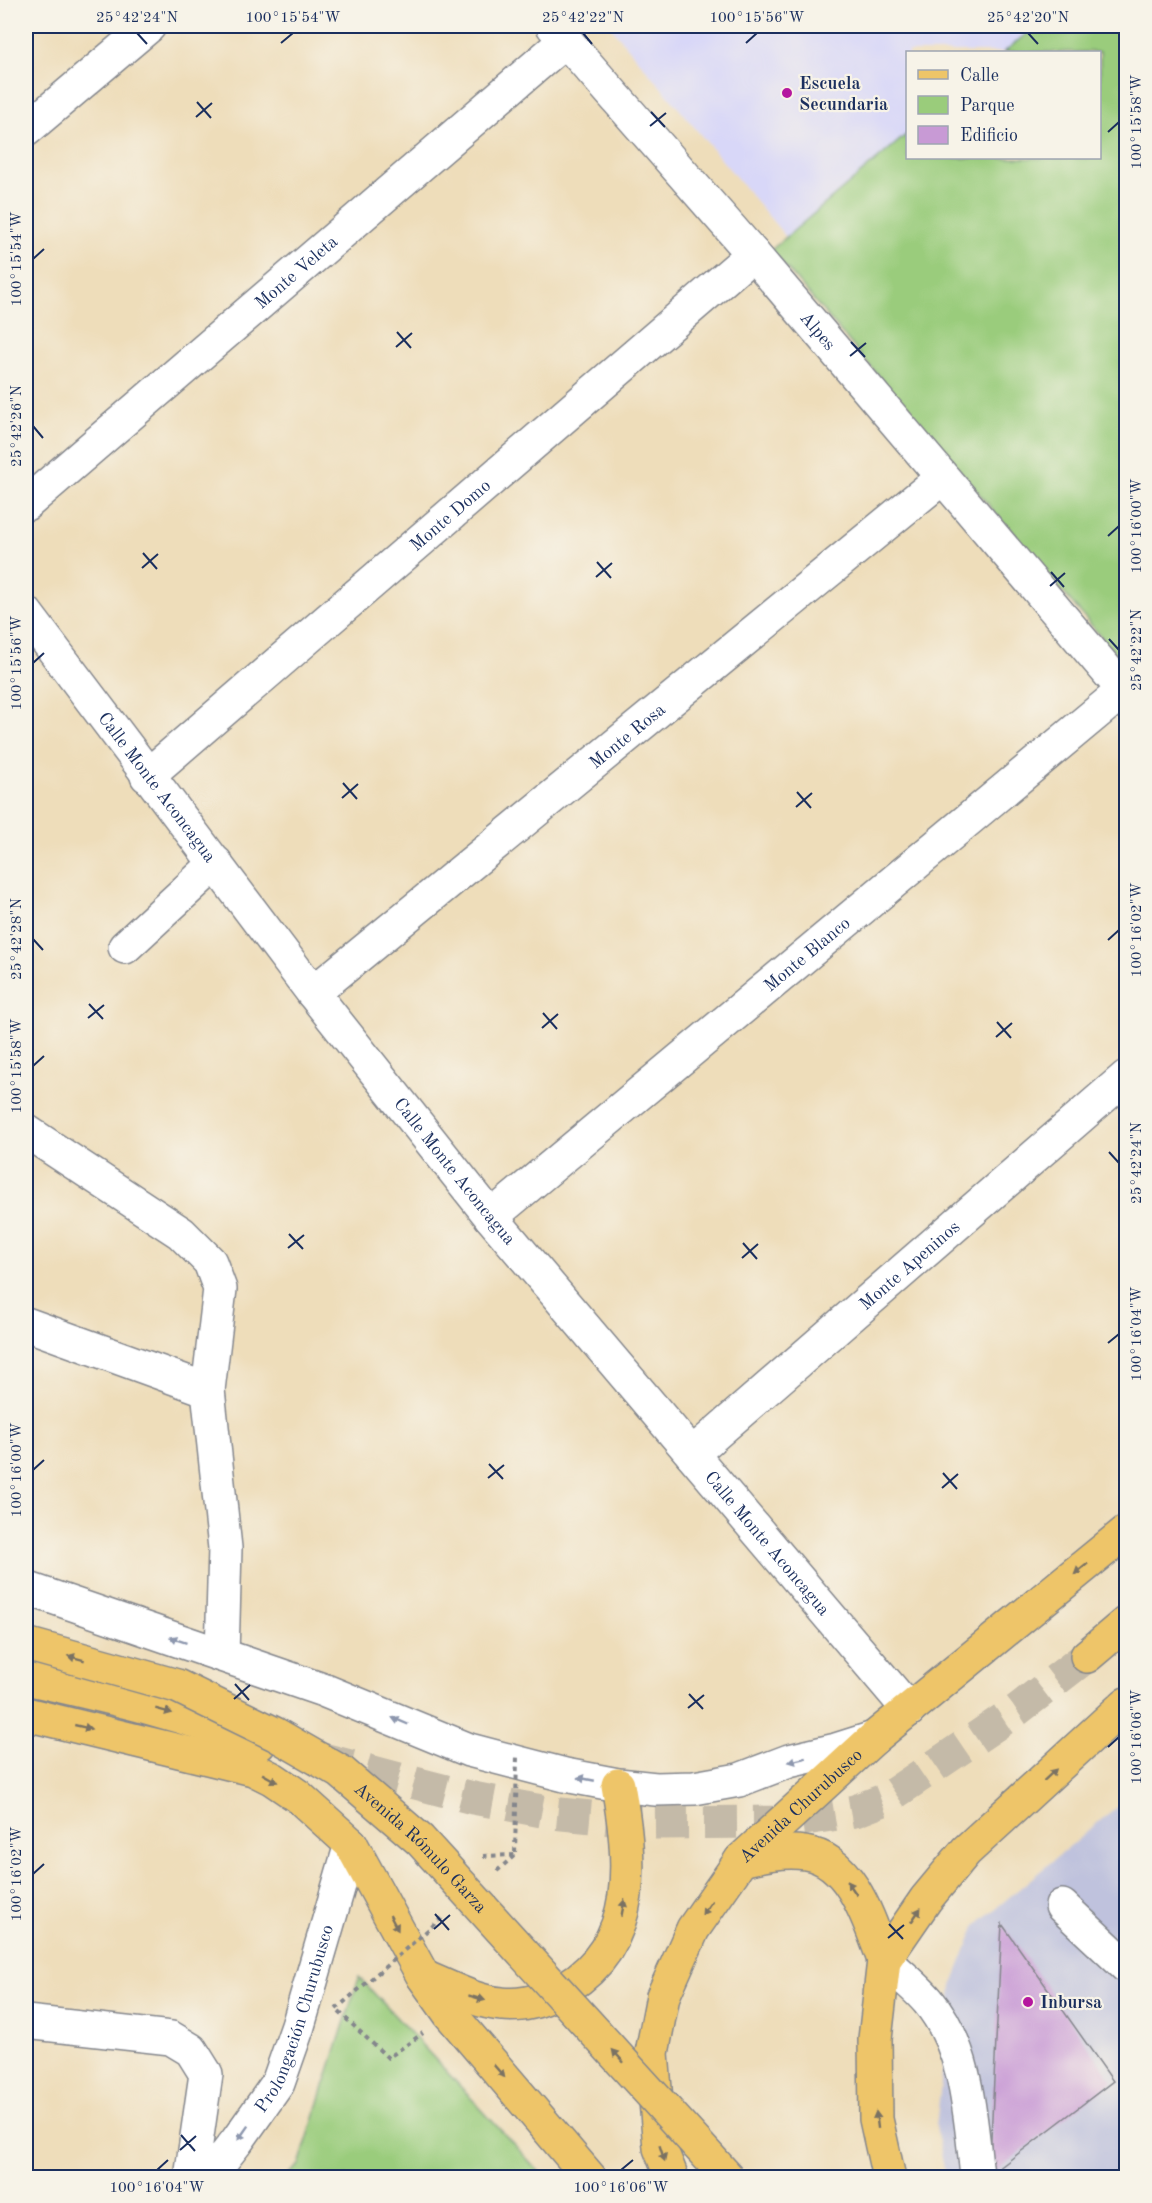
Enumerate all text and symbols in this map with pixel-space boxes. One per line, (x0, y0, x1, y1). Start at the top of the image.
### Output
text: 25°42'24"N (96, 11, 178, 26)
text: 100°15'54"W (245, 11, 341, 26)
text: 25°42'22"N (542, 11, 624, 26)
text: 100°15'56"W (709, 11, 805, 26)
text: 25°42'20"N (987, 11, 1069, 26)
legend (906, 51, 1101, 159)
text: Calle (960, 67, 999, 85)
text: 100°15'58"W (1130, 74, 1145, 170)
place label: Escuela Secundaria (799, 75, 888, 114)
marker: Escuela Secundaria (780, 86, 794, 100)
text: Parque (960, 97, 1015, 115)
text: Edificio (960, 127, 1018, 145)
text: 100°15'54"W (10, 211, 25, 307)
street label: Monte Veleta (252, 233, 341, 313)
street label: Alpes (796, 309, 839, 354)
text: 25°42'26"N (10, 385, 25, 467)
street label: Monte Domo (407, 476, 494, 555)
text: 100°16'00"W (1130, 478, 1145, 574)
text: 25°42'22"N (1130, 609, 1145, 691)
text: 100°15'56"W (10, 615, 25, 711)
street label: Monte Rosa (586, 700, 669, 773)
street label: Calle Monte Aconcagua (94, 709, 219, 866)
text: 100°16'02"W (1130, 882, 1145, 978)
text: 25°42'28"N (10, 898, 25, 980)
street label: Monte Blanco (761, 914, 854, 996)
text: 100°15'58"W (10, 1018, 25, 1114)
street label: Calle Monte Aconcagua (390, 1095, 519, 1249)
text: 25°42'24"N (1130, 1122, 1145, 1204)
street label: Monte Apeninos (857, 1218, 964, 1314)
text: 100°16'04"W (1130, 1286, 1145, 1382)
text: 100°16'00"W (10, 1422, 25, 1518)
street label: Calle Monte Aconcagua (701, 1468, 833, 1619)
one-way arrow (1074, 1562, 1089, 1575)
one-way arrow (169, 1634, 187, 1644)
one-way arrow (66, 1653, 84, 1662)
text: 100°16'06"W (1130, 1689, 1145, 1785)
one-way arrow (155, 1707, 173, 1716)
one-way arrow (391, 1716, 409, 1726)
one-way arrow (73, 1722, 92, 1732)
street label: Avenida Churubusco (736, 1746, 866, 1867)
one-way arrow (788, 1755, 806, 1765)
one-way arrow (1043, 1768, 1057, 1782)
one-way arrow (262, 1773, 279, 1783)
one-way arrow (576, 1774, 595, 1783)
street label: Avenida Rómulo Garza (350, 1780, 490, 1917)
text: 100°16'02"W (10, 1826, 25, 1922)
one-way arrow (847, 1879, 858, 1896)
one-way arrow (619, 1898, 628, 1917)
one-way arrow (702, 1899, 713, 1916)
one-way arrow (910, 1907, 922, 1923)
one-way arrow (389, 1915, 399, 1932)
street label: Prolongación Churubusco (252, 1923, 337, 2116)
one-way arrow (468, 1994, 486, 2003)
place label: Inbursa (1040, 1994, 1102, 2012)
marker: Inbursa (1021, 1995, 1035, 2009)
one-way arrow (611, 2049, 625, 2064)
one-way arrow (492, 2063, 506, 2078)
one-way arrow (873, 2111, 882, 2130)
one-way arrow (237, 2124, 249, 2140)
one-way arrow (658, 2144, 668, 2162)
text: 100°16'04"W (109, 2181, 205, 2196)
text: 100°16'06"W (573, 2181, 669, 2196)

